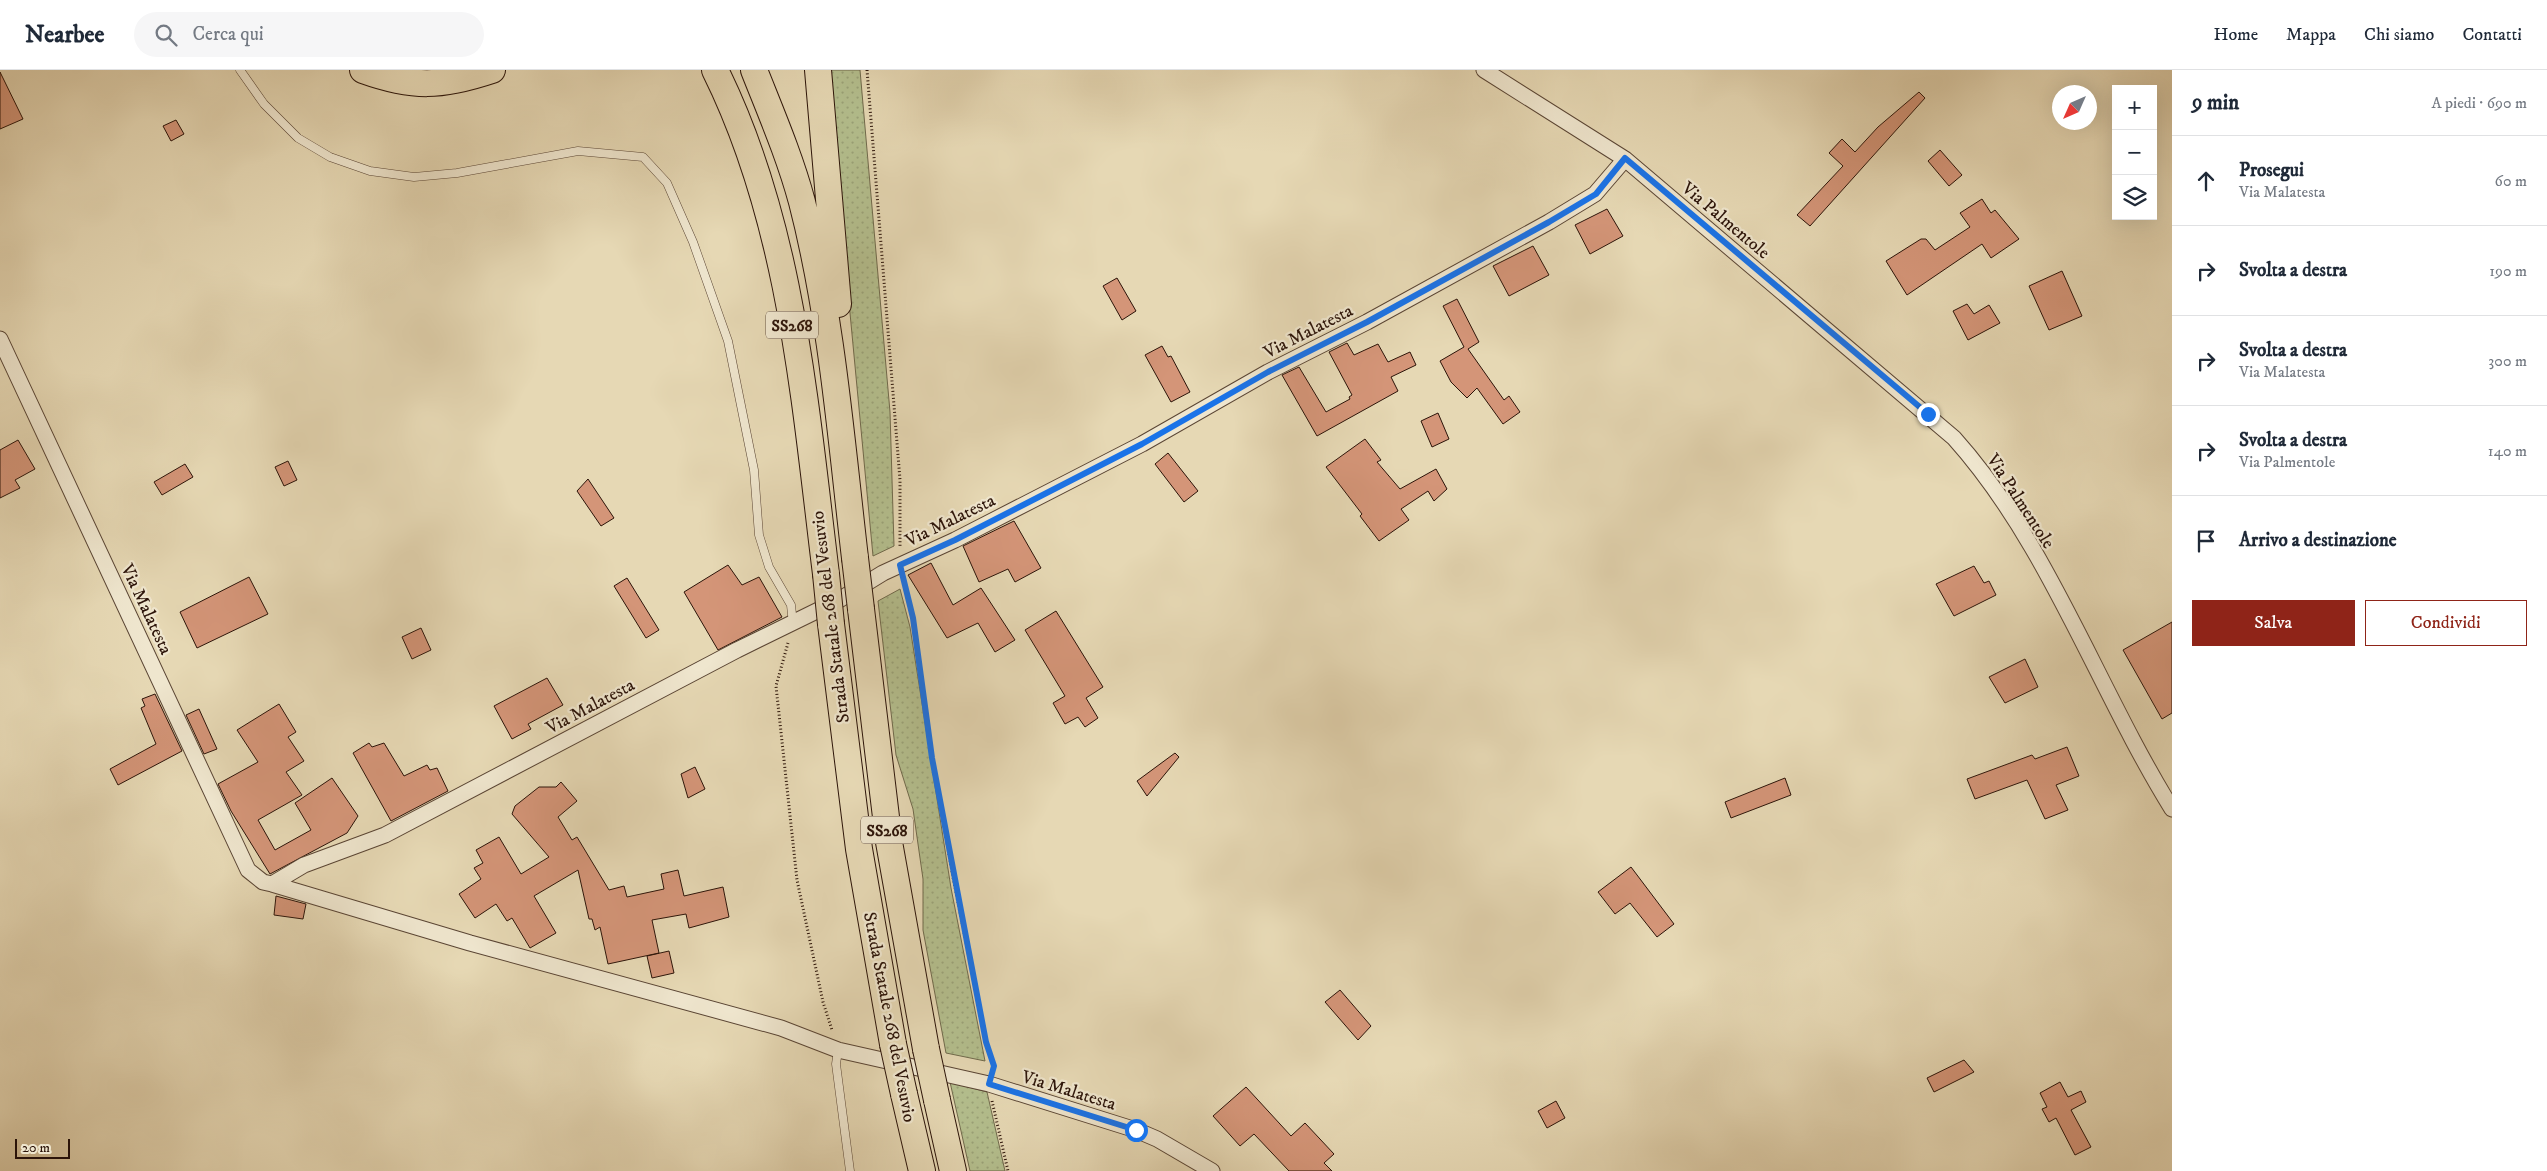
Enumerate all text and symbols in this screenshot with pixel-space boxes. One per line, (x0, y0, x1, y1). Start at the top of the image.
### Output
search box (134, 12, 484, 57)
text: Nearbee (25, 20, 104, 50)
icon: search (152, 21, 180, 49)
text: Cerca qui (192, 23, 264, 46)
text: Home (2214, 24, 2258, 46)
text: Mappa (2286, 24, 2336, 46)
text: Chi siamo (2364, 24, 2434, 46)
text: Contatti (2462, 24, 2522, 46)
north arrow (2052, 85, 2097, 130)
map controls (2112, 85, 2157, 220)
button: + (2112, 85, 2157, 130)
text: 9 min (2192, 90, 2239, 116)
text: A piedi · 690 m (2431, 93, 2527, 113)
button: − (2112, 130, 2157, 175)
text: Prosegui (2239, 159, 2304, 182)
icon: ahead (2192, 167, 2220, 195)
text: 60 m (2495, 171, 2527, 191)
button: layers (2112, 175, 2157, 220)
street label: Via Palmentole (1676, 177, 1774, 264)
text: Via Malatesta (2239, 182, 2325, 202)
icon: right (2192, 257, 2220, 285)
text: Svolta a destra (2239, 259, 2347, 282)
text: 190 m (2489, 261, 2527, 281)
street label: Via Malatesta (1259, 300, 1357, 364)
road number: SS268 (766, 312, 818, 338)
text: Svolta a destra (2239, 339, 2347, 362)
icon: right (2192, 347, 2220, 375)
text: 300 m (2488, 351, 2527, 371)
text: Via Malatesta (2239, 362, 2325, 382)
route end (1917, 403, 1940, 426)
text: Svolta a destra (2239, 429, 2347, 452)
icon: right (2192, 437, 2220, 465)
text: 140 m (2488, 441, 2527, 461)
street label: Via Palmentole (1981, 449, 2059, 553)
text: Via Palmentole (2239, 452, 2335, 472)
street label: Via Malatesta (901, 490, 999, 553)
street label: Strada Statale 268 del Vesuvio (807, 509, 855, 724)
icon: arrive (2192, 527, 2220, 555)
text: Arrivo a destinazione (2239, 529, 2397, 552)
street label: Via Malatesta (115, 560, 177, 658)
button: Salva (2192, 600, 2355, 646)
button: Condividi (2365, 600, 2527, 646)
street label: Via Malatesta (542, 674, 639, 740)
road number: SS268 (861, 816, 913, 844)
street label: Strada Statale 268 del Vesuvio (858, 910, 920, 1124)
street label: Via Malatesta (1018, 1066, 1119, 1116)
route start (1125, 1119, 1148, 1142)
scale bar (15, 1136, 70, 1159)
text: 20 m (22, 1139, 50, 1157)

